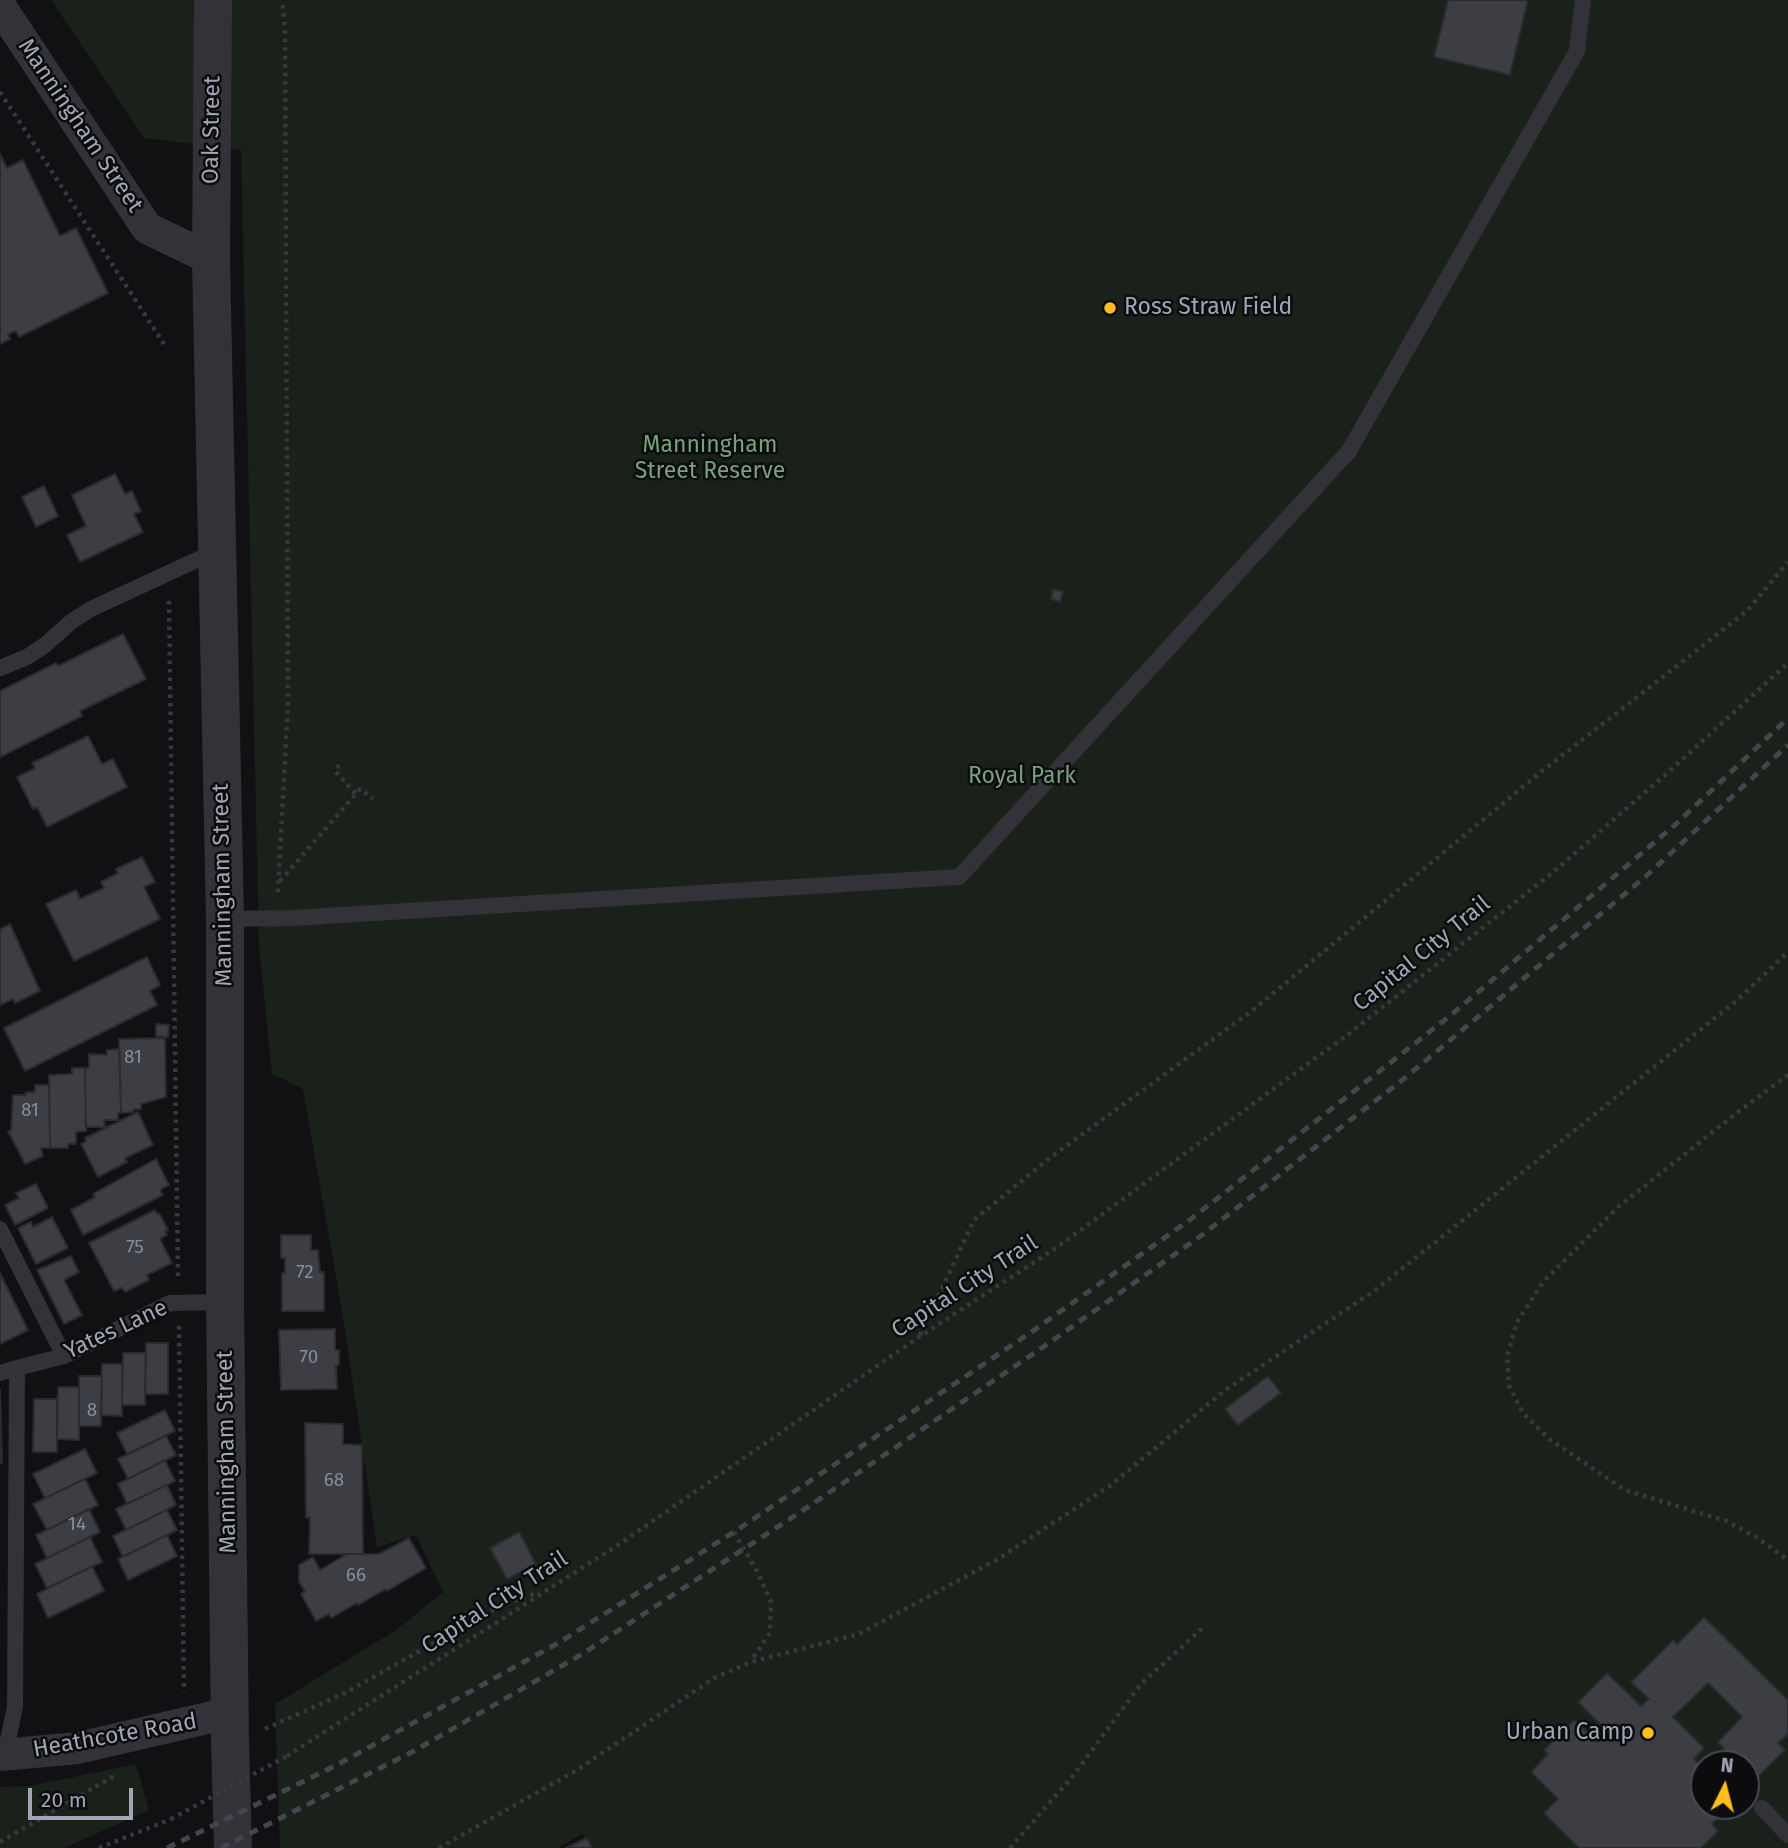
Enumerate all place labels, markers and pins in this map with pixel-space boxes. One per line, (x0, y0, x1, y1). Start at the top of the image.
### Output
place label: Ross Straw Field (1124, 294, 1292, 322)
marker: Ross Straw Field (1102, 300, 1118, 316)
place label: Urban Camp (1506, 1719, 1634, 1747)
marker: Urban Camp (1640, 1725, 1656, 1741)

